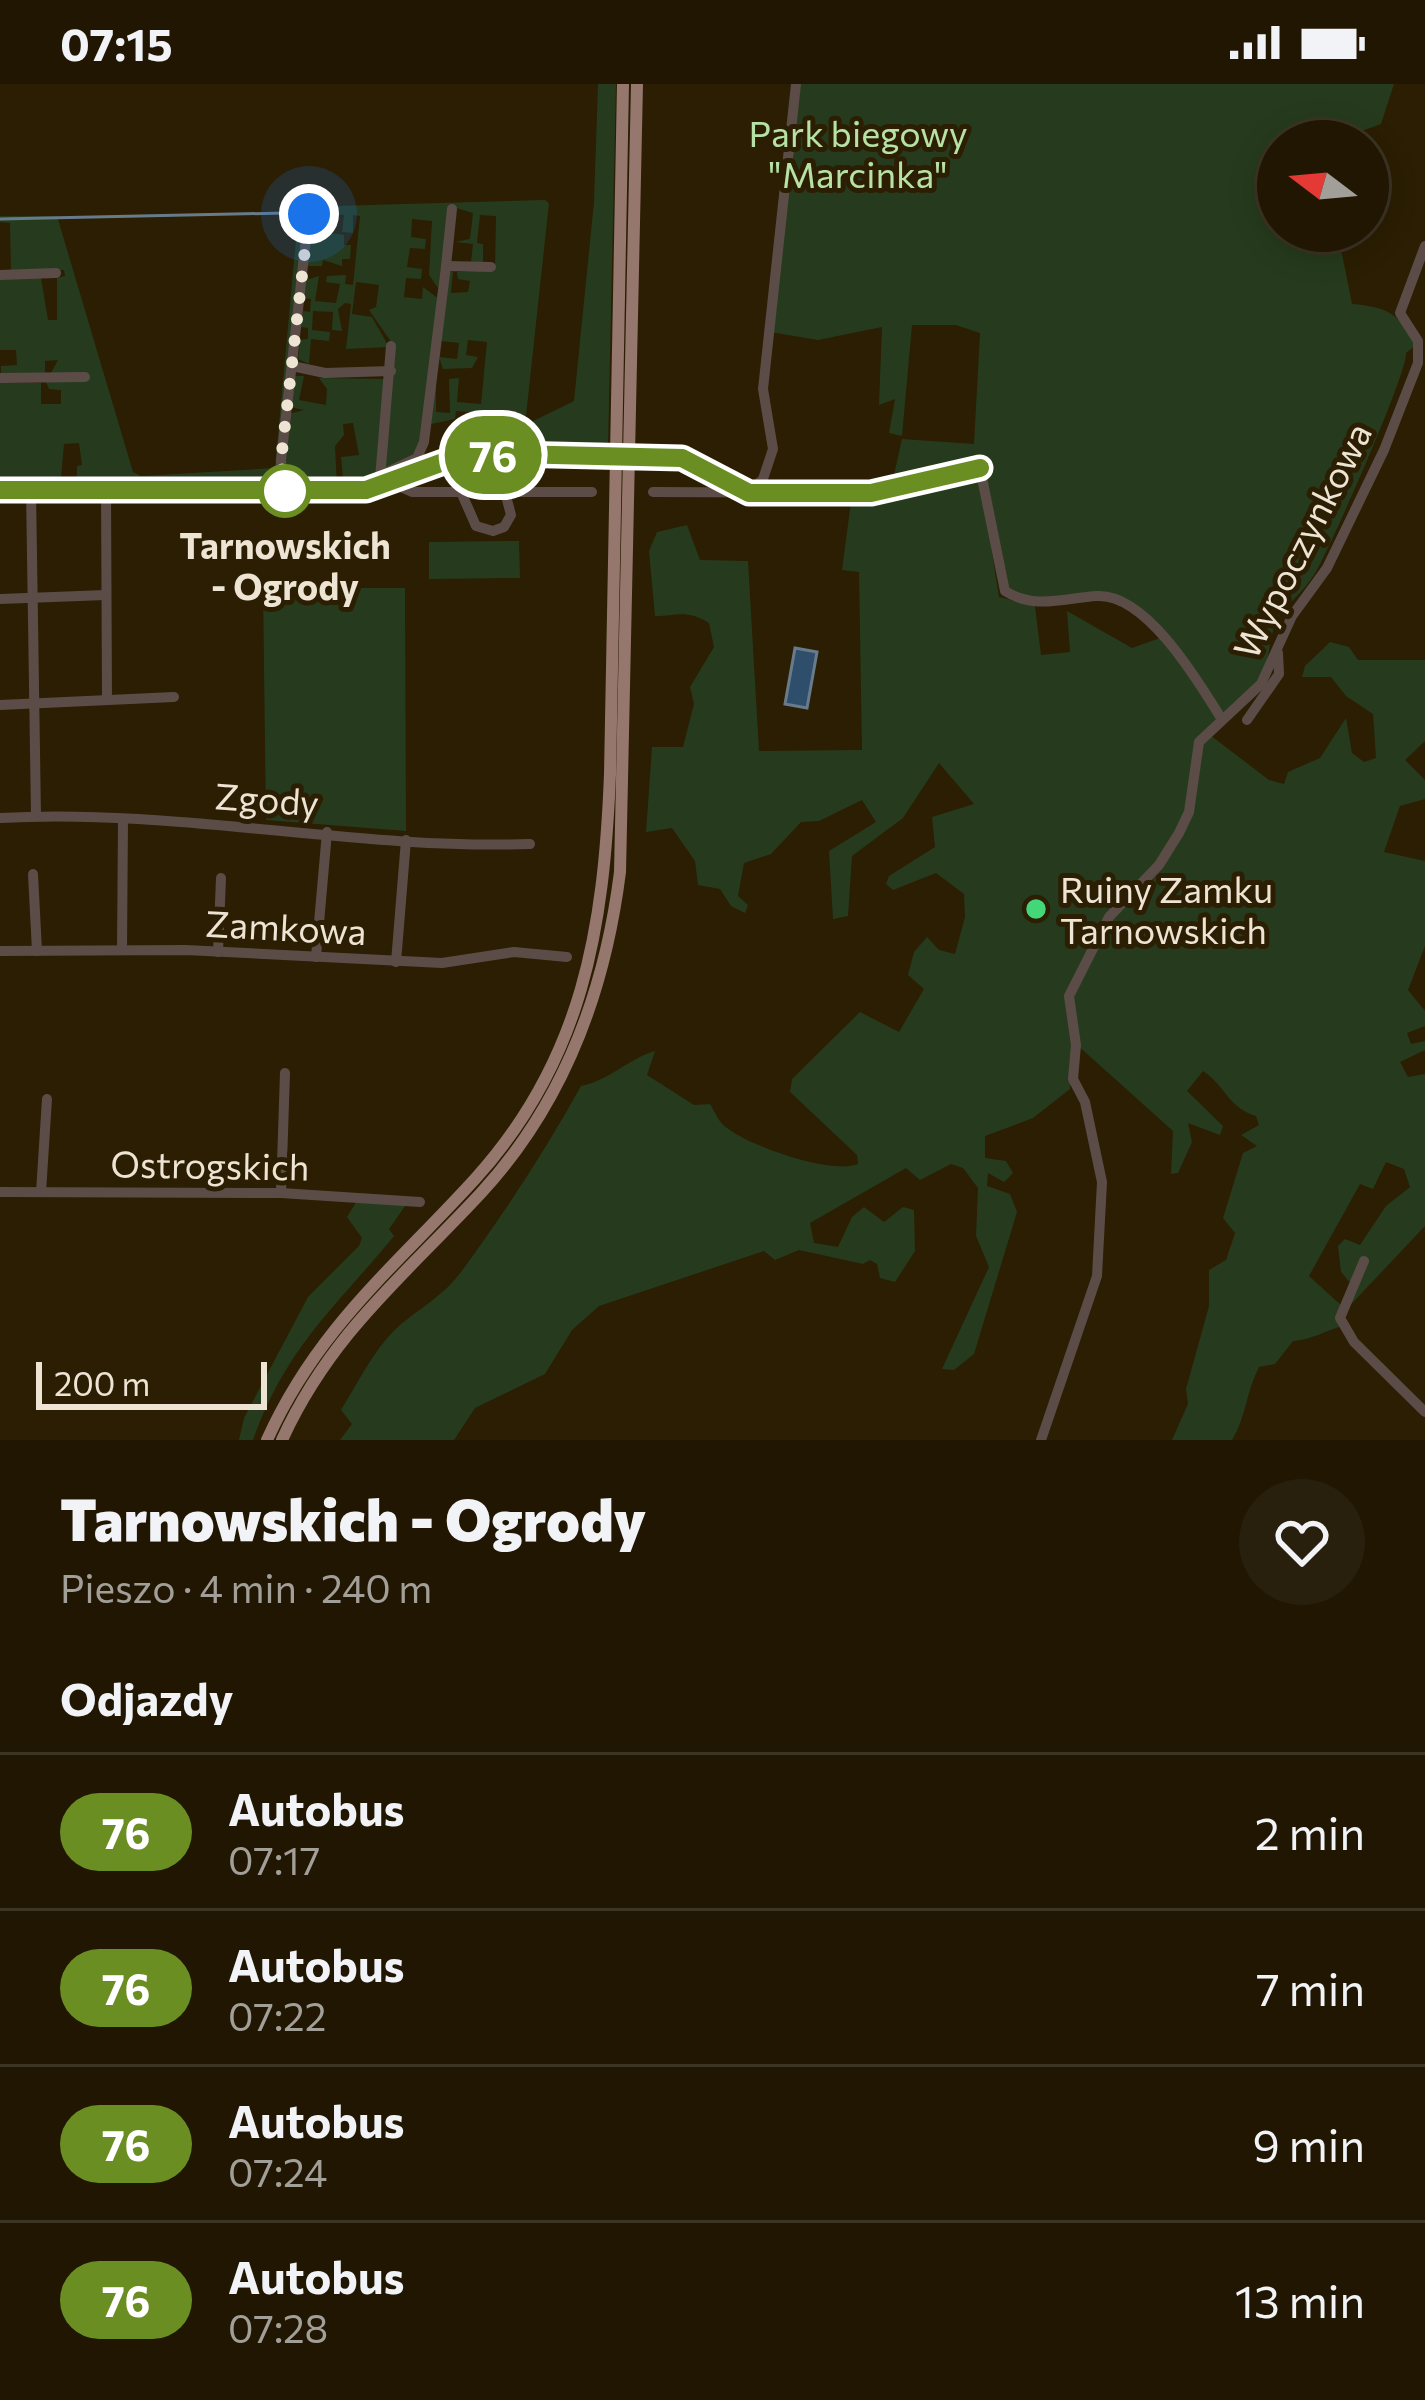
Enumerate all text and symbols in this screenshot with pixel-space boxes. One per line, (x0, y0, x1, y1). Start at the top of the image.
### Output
text: 07:15 (60, 15, 173, 70)
park label: Park biegowy "Marcinka" (748, 110, 968, 195)
north arrow (1257, 120, 1389, 252)
map controls (1257, 120, 1389, 252)
your location (279, 184, 339, 244)
street label: Wypoczynkowa (1223, 415, 1379, 665)
line badge: 76 (439, 416, 547, 494)
text: 76 (469, 429, 517, 481)
marker: Tarnowskich - Ogrody (260, 466, 310, 516)
place label: Tarnowskich - Ogrody (179, 522, 391, 607)
street label: Zgody (213, 772, 321, 824)
place label: Ruiny Zamku Tarnowskich (1060, 866, 1273, 951)
marker: Ruiny Zamku Tarnowskich (1023, 896, 1049, 922)
street label: Zamkowa (204, 900, 368, 952)
street label: Ostrogskich (110, 1140, 310, 1188)
scale bar (36, 1356, 267, 1409)
text: 200 m (54, 1362, 150, 1403)
button: heart (1239, 1479, 1365, 1605)
text: Tarnowskich - Ogrody (60, 1483, 646, 1553)
text: Pieszo · 4 min · 240 m (60, 1563, 432, 1611)
text: Odjazdy (60, 1670, 233, 1725)
text: Autobus (228, 1780, 405, 1835)
text: 2 min (1255, 1804, 1365, 1859)
text: 76 (102, 1806, 150, 1858)
text: 07:17 (228, 1835, 320, 1883)
text: Autobus (228, 1936, 405, 1991)
text: 7 min (1256, 1960, 1365, 2015)
text: 76 (102, 1962, 150, 2014)
text: 07:22 (228, 1991, 326, 2039)
text: Autobus (228, 2092, 405, 2147)
text: 9 min (1252, 2116, 1365, 2171)
text: 76 (102, 2118, 150, 2170)
text: 07:24 (228, 2147, 327, 2195)
text: Autobus (228, 2248, 405, 2303)
text: 13 min (1235, 2272, 1365, 2327)
text: 76 (102, 2274, 150, 2326)
text: 07:28 (228, 2303, 328, 2351)

